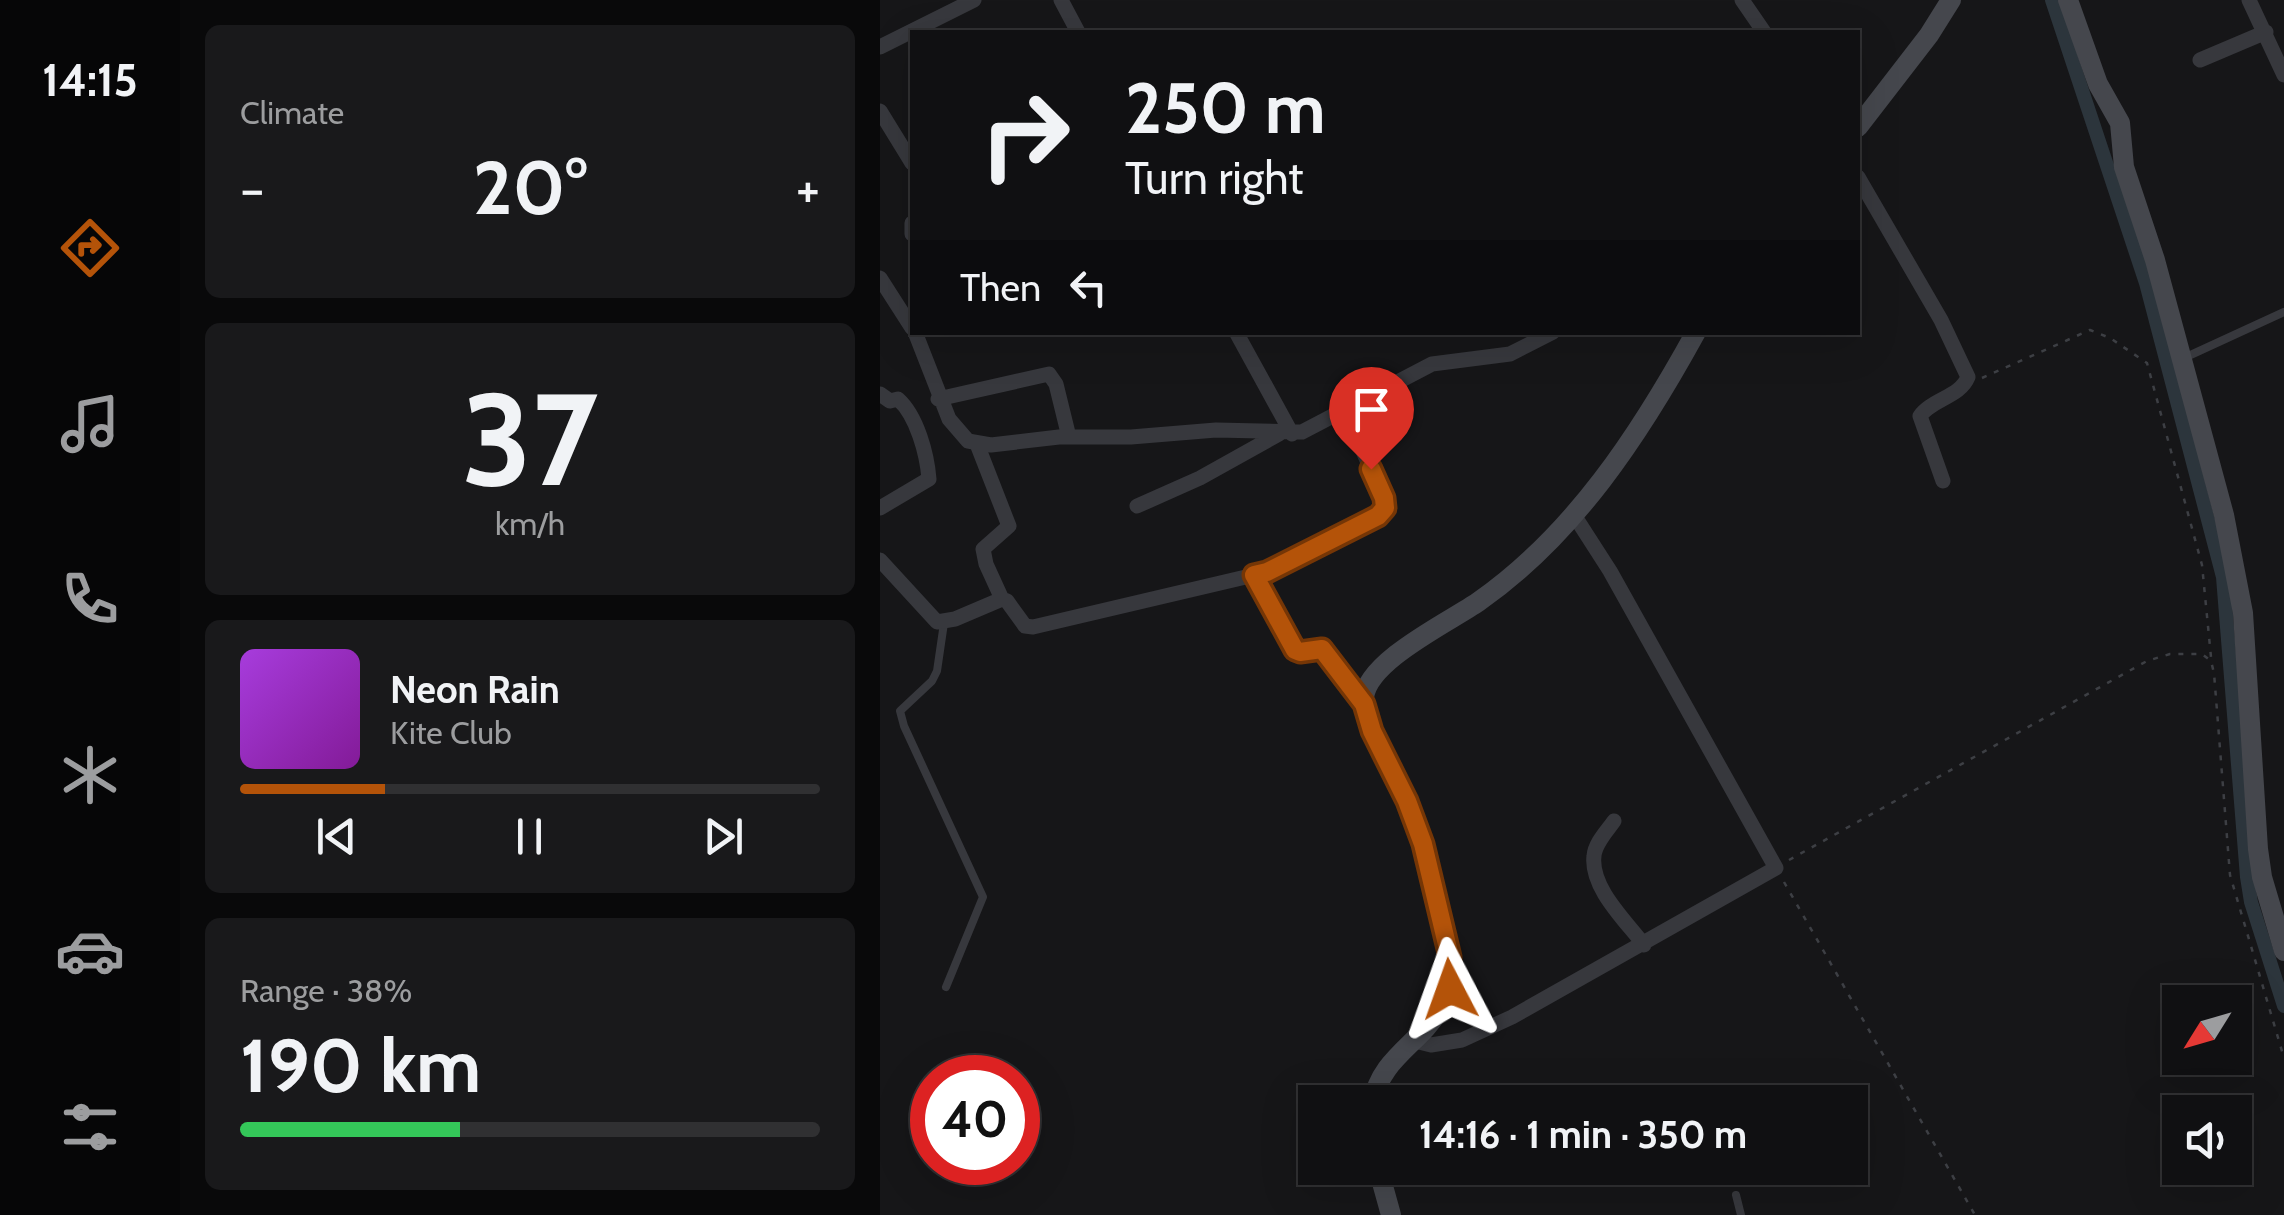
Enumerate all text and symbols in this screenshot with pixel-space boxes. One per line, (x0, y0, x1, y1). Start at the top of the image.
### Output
text: 14:15 (42, 53, 138, 107)
text: 250 m (1125, 65, 1326, 151)
icon: right (960, 70, 1090, 200)
text: Climate (240, 93, 344, 132)
text: 20° (473, 142, 587, 233)
text: Turn right (1125, 151, 1304, 205)
text: − (240, 155, 264, 222)
text: + (796, 155, 820, 222)
icon: directions (55, 213, 125, 283)
icon: left (1061, 260, 1116, 315)
text: Then (960, 264, 1041, 311)
text: 37 (462, 360, 598, 518)
pin (1329, 367, 1414, 470)
icon: arrive (1344, 382, 1399, 437)
icon: music (55, 389, 125, 459)
text: km/h (495, 504, 565, 543)
icon: phone (55, 564, 125, 634)
text: Neon Rain (390, 666, 560, 713)
text: Kite Club (390, 713, 512, 752)
icon: climate (55, 740, 125, 810)
icon: previous (309, 809, 364, 864)
icon: pause (502, 809, 557, 864)
icon: next (696, 809, 751, 864)
icon: car (55, 916, 125, 986)
position arrow (1398, 937, 1502, 1041)
text: Range · 38% (240, 971, 412, 1010)
north arrow (2162, 985, 2252, 1075)
map controls (2162, 985, 2252, 1185)
text: 190 km (240, 1020, 481, 1111)
speed limit sign: 40 (910, 1055, 1040, 1185)
icon: filters (55, 1092, 125, 1162)
button: sound (2162, 1095, 2252, 1185)
text: 14:16 · 1 min · 350 m (1419, 1111, 1747, 1158)

